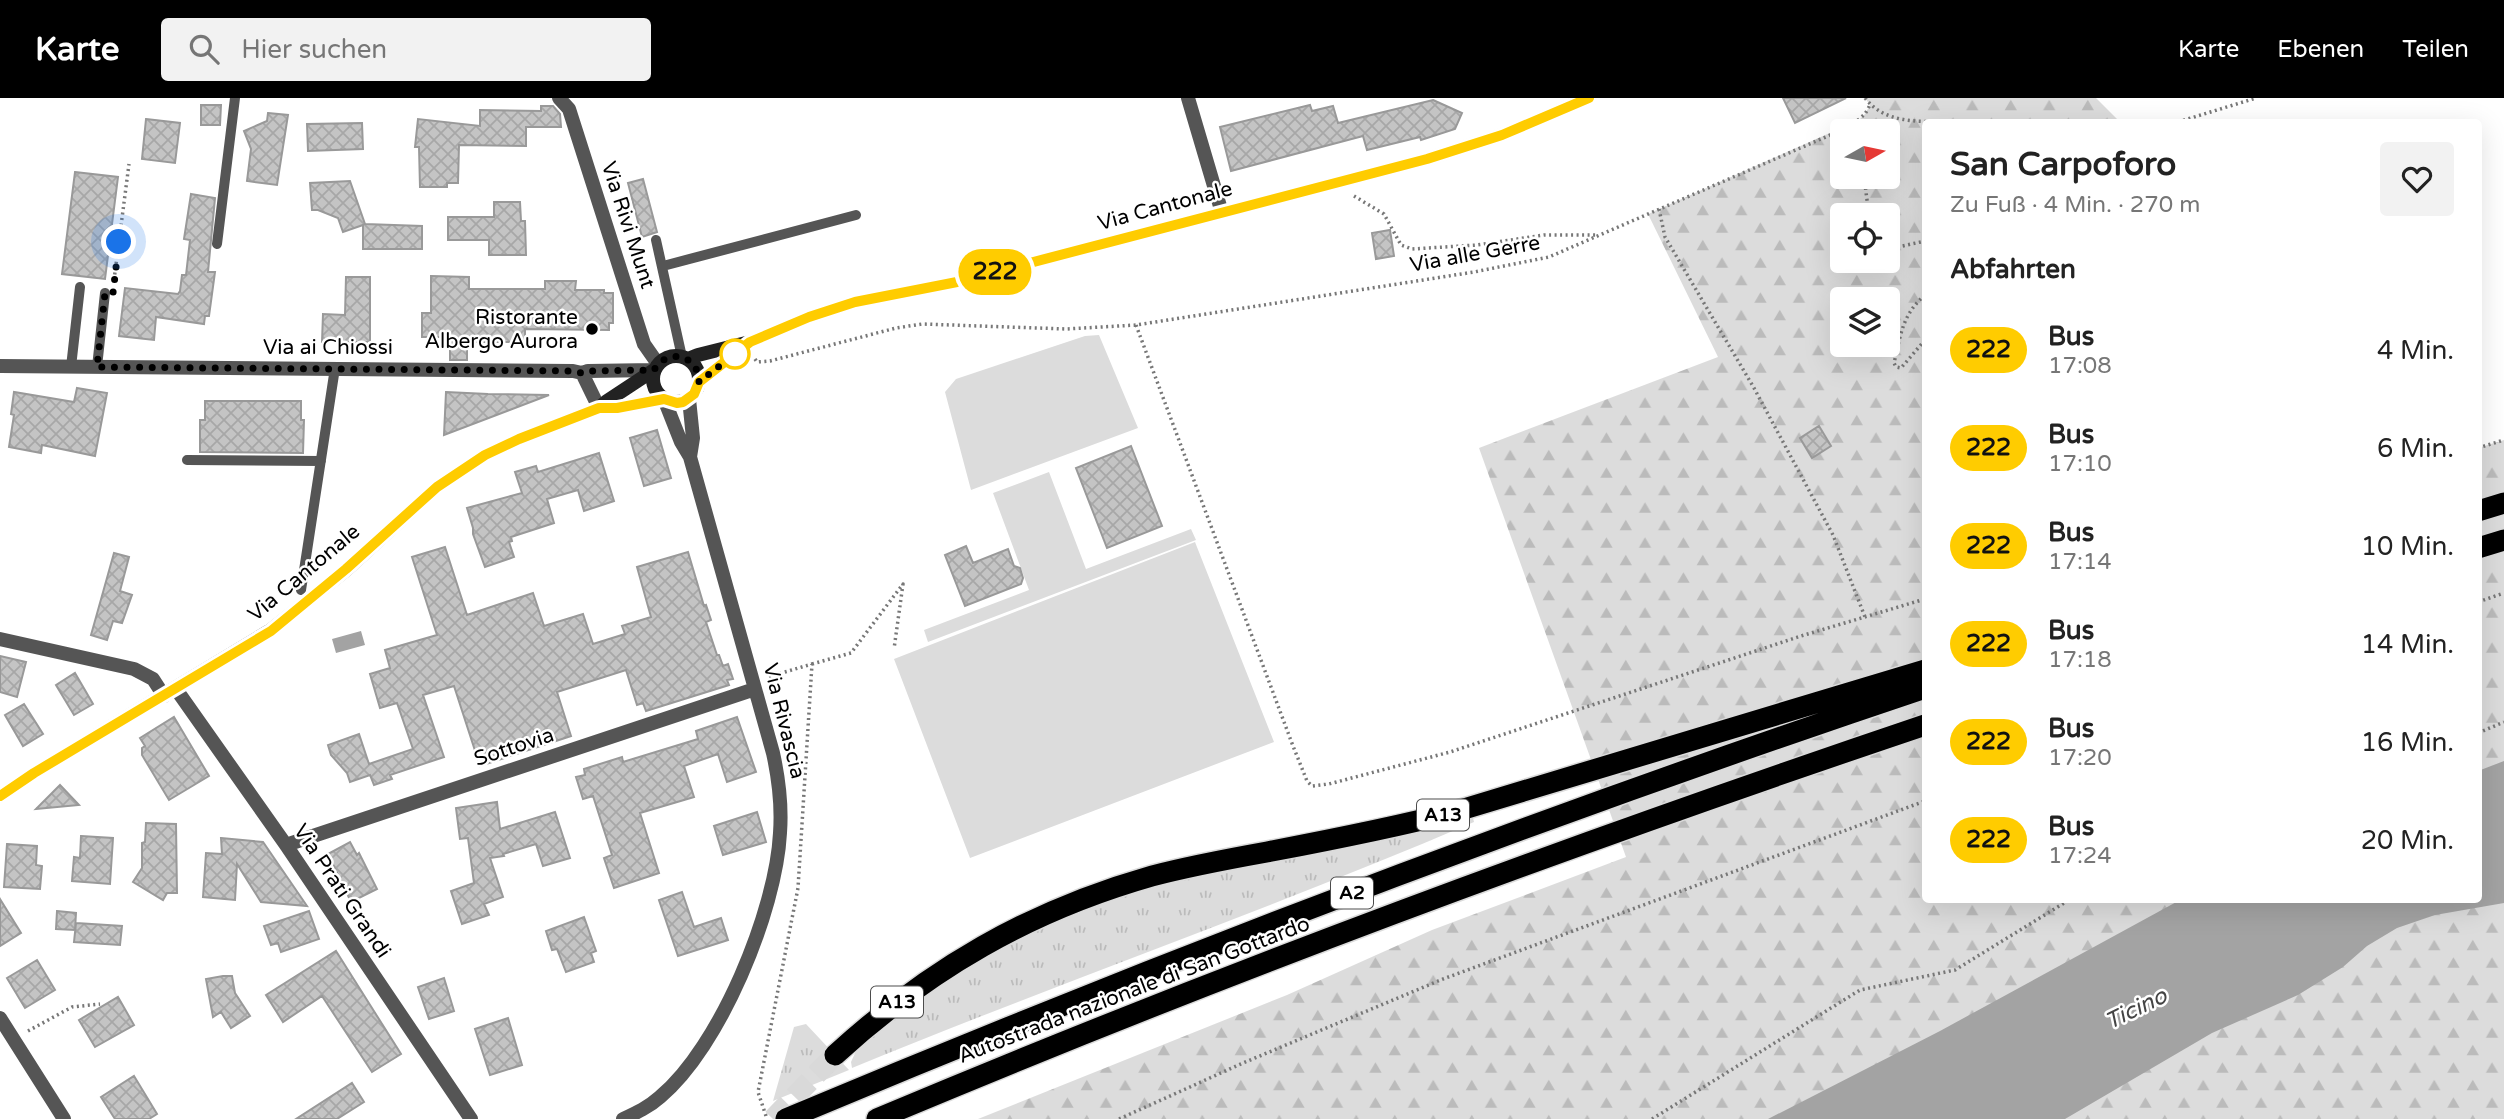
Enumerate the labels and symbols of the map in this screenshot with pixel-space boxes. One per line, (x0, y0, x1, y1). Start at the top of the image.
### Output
north arrow (1830, 119, 1900, 189)
street label: Via Rivi Munt (596, 158, 660, 292)
street label: Via Cantonale (1095, 176, 1235, 236)
your location (101, 224, 136, 259)
street label: Via alle Gerre (1408, 230, 1542, 278)
line badge: 222 (955, 249, 1035, 295)
place label: Ristorante Albergo Aurora (424, 305, 578, 354)
marker: Ristorante Albergo Aurora (584, 321, 600, 337)
street label: Via ai Chiossi (263, 335, 393, 360)
unlabelled marker (720, 339, 750, 369)
street label: Via Cantonale (243, 519, 365, 627)
street label: Via Rivascia (758, 661, 810, 781)
street label: Sottovia (471, 722, 557, 772)
road number: A13 (1417, 800, 1469, 830)
street label: Via Prati Grandi (288, 819, 396, 963)
road number: A2 (1331, 878, 1373, 908)
street label: Autostrada nazionale di San Gottardo (955, 911, 1313, 1069)
water label: Ticino (2100, 982, 2172, 1036)
road number: A13 (871, 986, 923, 1018)

